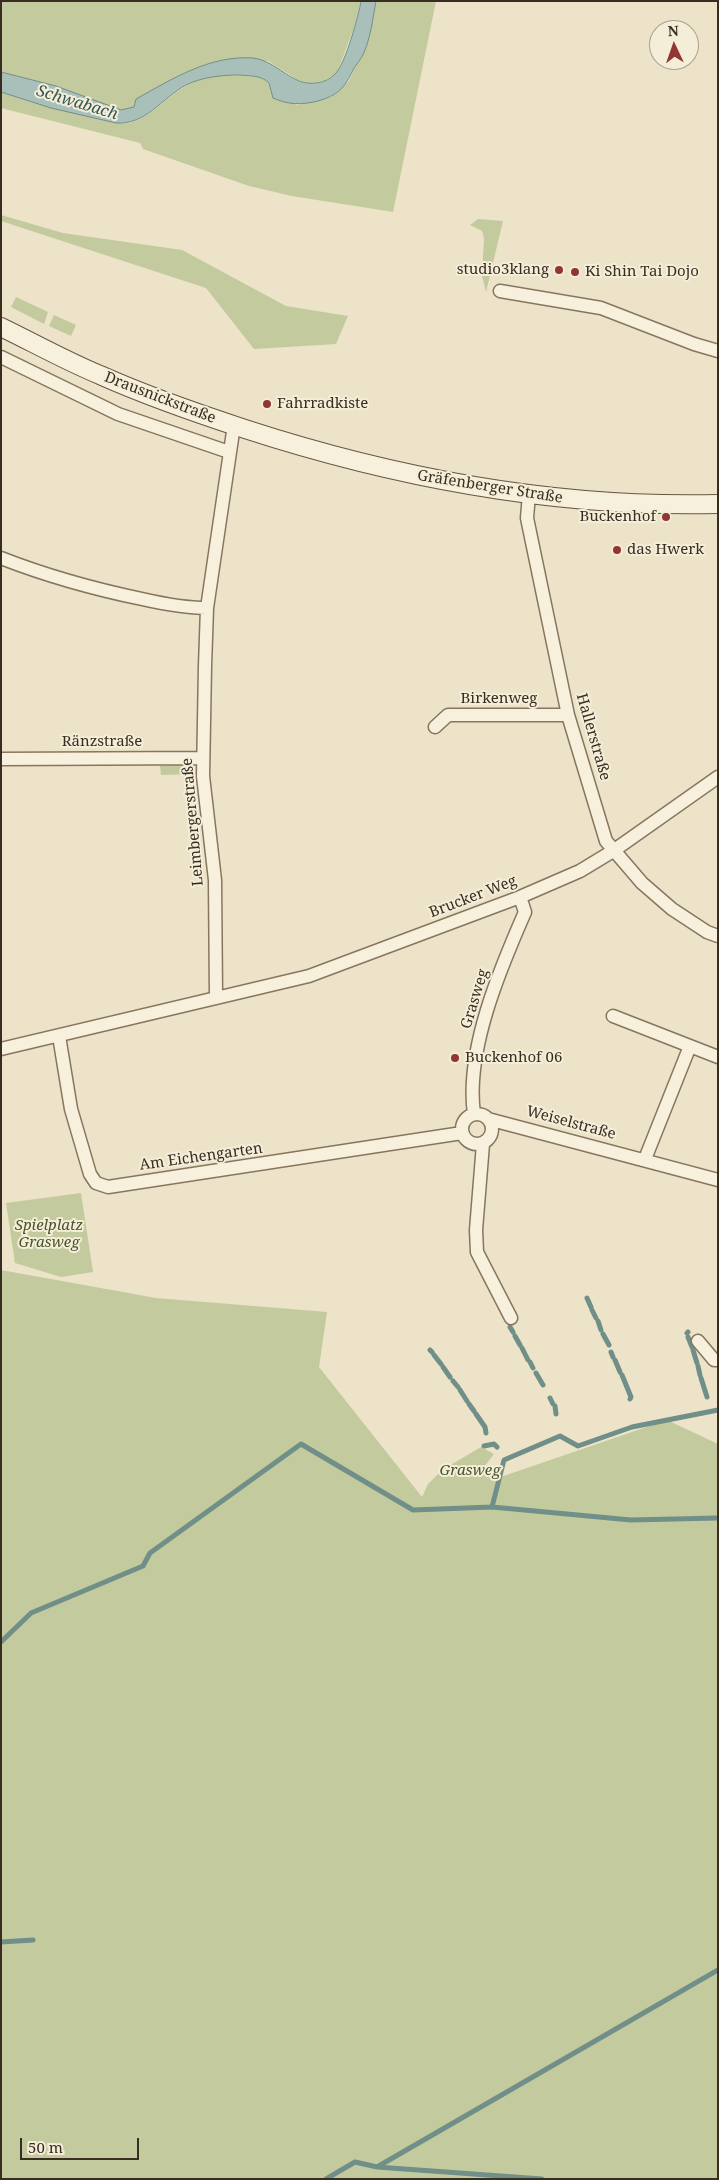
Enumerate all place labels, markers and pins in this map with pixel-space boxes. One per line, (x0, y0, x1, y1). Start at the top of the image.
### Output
place label: studio3klang (457, 261, 549, 279)
place label: Ki Shin Tai Dojo (585, 263, 699, 281)
marker: studio3klang (553, 264, 565, 276)
marker: Ki Shin Tai Dojo (569, 266, 581, 278)
place label: Fahrradkiste (277, 395, 368, 413)
marker: Fahrradkiste (261, 398, 273, 410)
place label: Buckenhof (579, 508, 656, 526)
marker: Buckenhof (660, 511, 672, 523)
place label: das Hwerk (627, 541, 704, 559)
marker: das Hwerk (611, 544, 623, 556)
place label: Buckenhof 06 (465, 1049, 562, 1067)
marker: Buckenhof 06 (449, 1052, 461, 1064)

